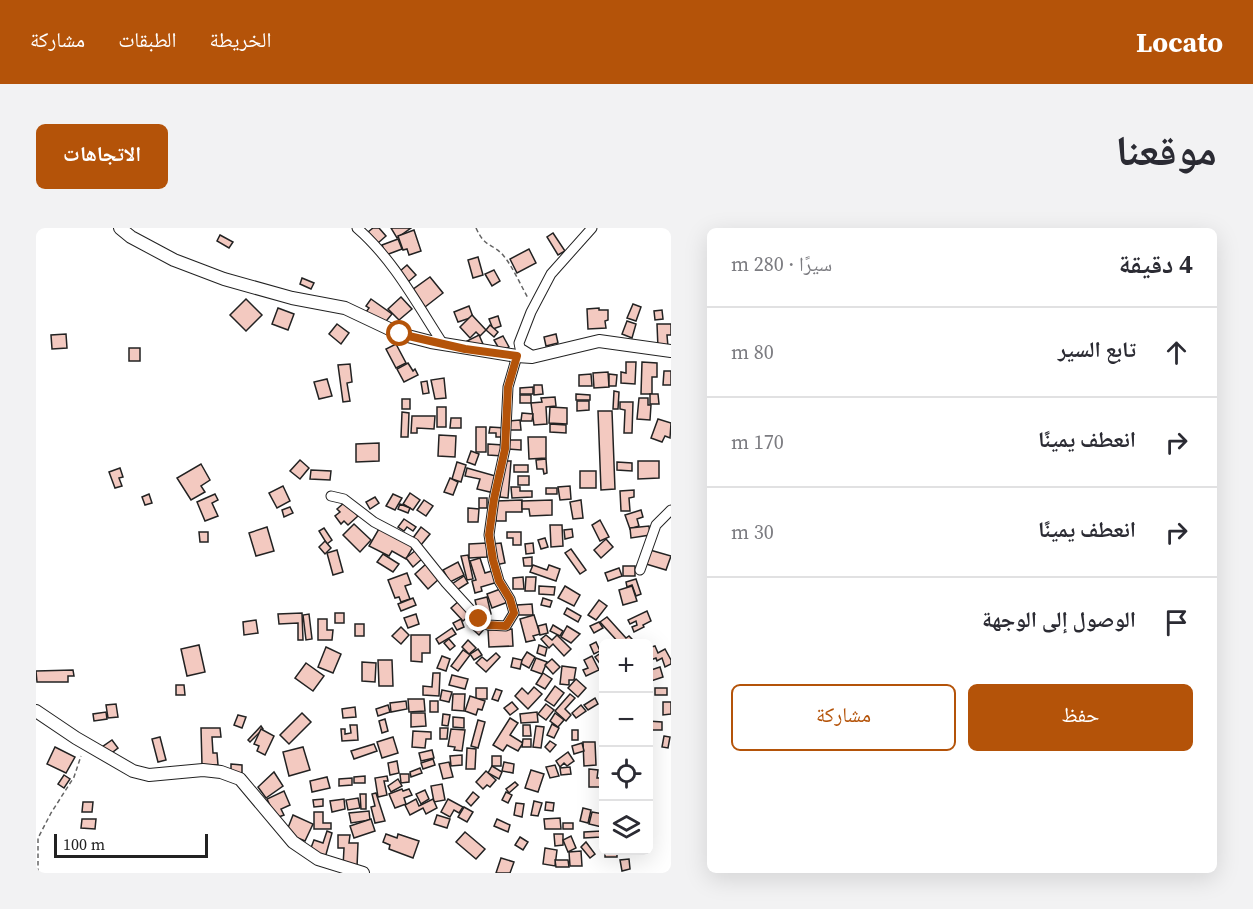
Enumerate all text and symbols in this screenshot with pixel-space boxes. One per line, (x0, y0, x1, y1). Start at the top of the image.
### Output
text: Locato (1136, 23, 1223, 61)
text: مشاركة (30, 25, 85, 54)
text: الطبقات (118, 25, 177, 54)
text: الخريطة (210, 25, 271, 54)
text: موقعنا (1116, 121, 1217, 179)
button: الاتجاهات (36, 124, 168, 189)
text: 4 دقيقة (1119, 246, 1193, 282)
text: سيرًا · 280 m (731, 250, 832, 278)
route start (386, 320, 412, 346)
text: تابع السير (1058, 334, 1136, 364)
icon: ahead (1160, 336, 1193, 369)
text: 80 m (731, 338, 774, 366)
text: انعطف يمينًا (1038, 424, 1136, 454)
icon: right (1160, 426, 1193, 459)
text: 170 m (731, 428, 784, 456)
text: انعطف يمينًا (1038, 514, 1136, 544)
icon: right (1160, 516, 1193, 549)
text: 30 m (731, 518, 774, 546)
text: الوصول إلى الوجهة (982, 604, 1136, 634)
route end (465, 605, 491, 631)
icon: arrive (1160, 606, 1193, 639)
map controls (599, 639, 653, 855)
button: + (599, 639, 653, 693)
button: مشاركة (731, 684, 956, 751)
button: حفظ (968, 684, 1193, 751)
button: − (599, 693, 653, 747)
button: locate (599, 747, 653, 801)
button: layers (599, 801, 653, 855)
scale bar (54, 831, 208, 858)
text: 100 m (63, 833, 105, 855)

